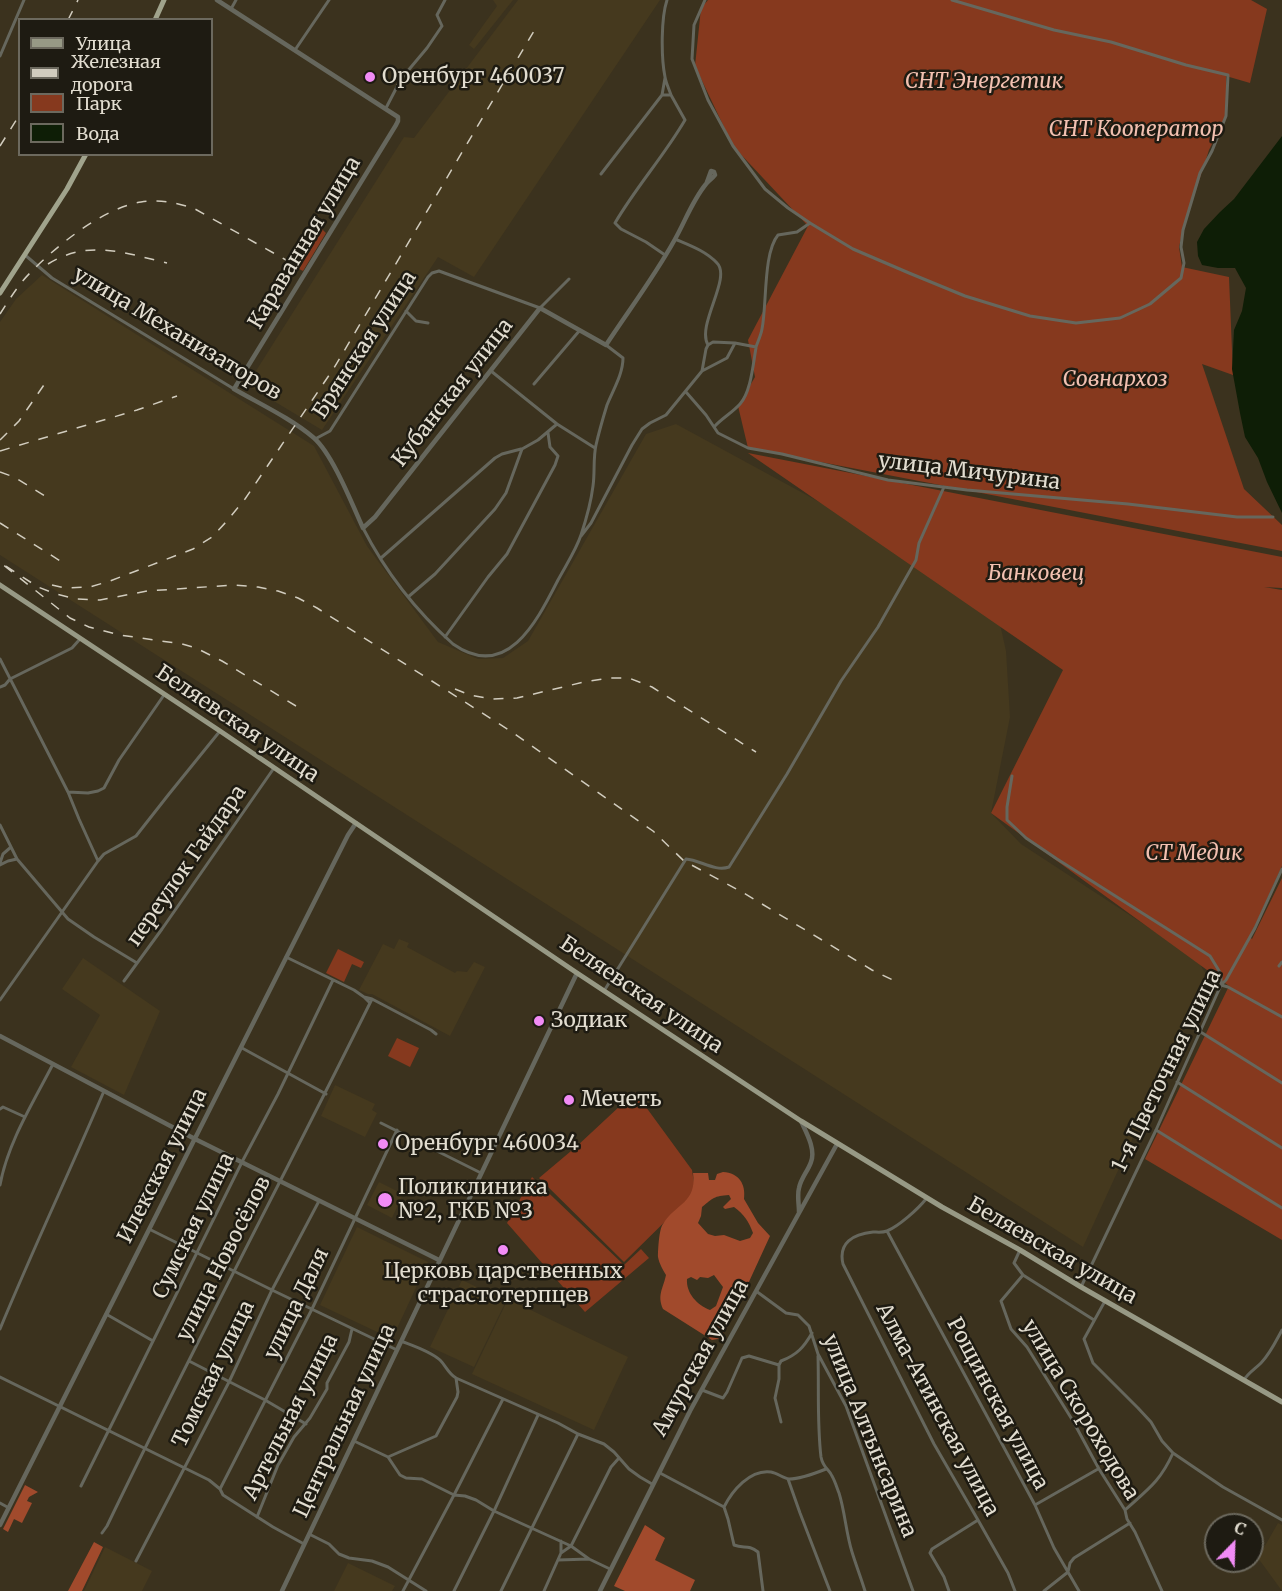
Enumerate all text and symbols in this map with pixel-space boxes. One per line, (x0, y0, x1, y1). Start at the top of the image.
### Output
legend (18, 18, 213, 156)
text: Улица (76, 32, 131, 55)
text: Железная дорога (71, 50, 161, 96)
place label: Оренбург 460037 (382, 64, 564, 90)
park label: СНТ Энергетик (905, 69, 1063, 95)
marker: Оренбург 460037 (363, 70, 377, 84)
text: Парк (76, 92, 122, 115)
park label: СНТ Кооператор (1049, 117, 1223, 143)
text: Вода (76, 122, 120, 145)
street label: Караванная улица (244, 152, 366, 334)
street label: улица Механизаторов (68, 262, 286, 406)
street label: Брянская улица (308, 266, 422, 424)
street label: Кубанская улица (387, 314, 519, 472)
park label: Совнархоз (1063, 367, 1167, 393)
street label: улица Мичурина (877, 448, 1061, 496)
park label: Банковец (988, 561, 1084, 587)
street label: Беляевская улица (151, 660, 323, 788)
street label: переулок Гайдара (122, 781, 252, 951)
park label: СТ Медик (1145, 841, 1243, 867)
street label: Беляевская улица (555, 931, 727, 1059)
street label: 1-я Цветочная улица (1107, 966, 1227, 1176)
place label: Зодиак (551, 1008, 627, 1034)
marker: Зодиак (532, 1014, 546, 1028)
street label: Илекская улица (113, 1084, 213, 1248)
place label: Мечеть (581, 1087, 661, 1113)
marker: Мечеть (562, 1093, 576, 1107)
place label: Оренбург 460034 (395, 1131, 579, 1157)
marker: Оренбург 460034 (376, 1137, 390, 1151)
street label: Сумская улица (148, 1149, 240, 1303)
street label: улица Новосёлов (172, 1172, 276, 1346)
place label: Поликлиника №2, ГКБ №3 (398, 1175, 548, 1225)
marker: Поликлиника №2, ГКБ №3 (376, 1191, 394, 1209)
street label: Беляевская улица (963, 1192, 1141, 1310)
marker: Церковь царственных страстотерпцев (496, 1243, 510, 1257)
street label: улица Даля (259, 1244, 335, 1364)
place label: Церковь царственных страстотерпцев (384, 1259, 622, 1309)
street label: Амурская улица (648, 1275, 754, 1441)
street label: Томская улица (168, 1297, 260, 1451)
street label: Алма-Атинская улица (870, 1299, 1004, 1521)
street label: Рощинская улица (941, 1314, 1053, 1494)
street label: улица Скороходова (1016, 1315, 1144, 1505)
street label: Центральная улица (289, 1320, 401, 1522)
street label: Артельная улица (238, 1330, 344, 1504)
street label: улица Алтынсарина (817, 1331, 921, 1541)
north arrow (1204, 1513, 1264, 1573)
text: С (1231, 1517, 1249, 1540)

